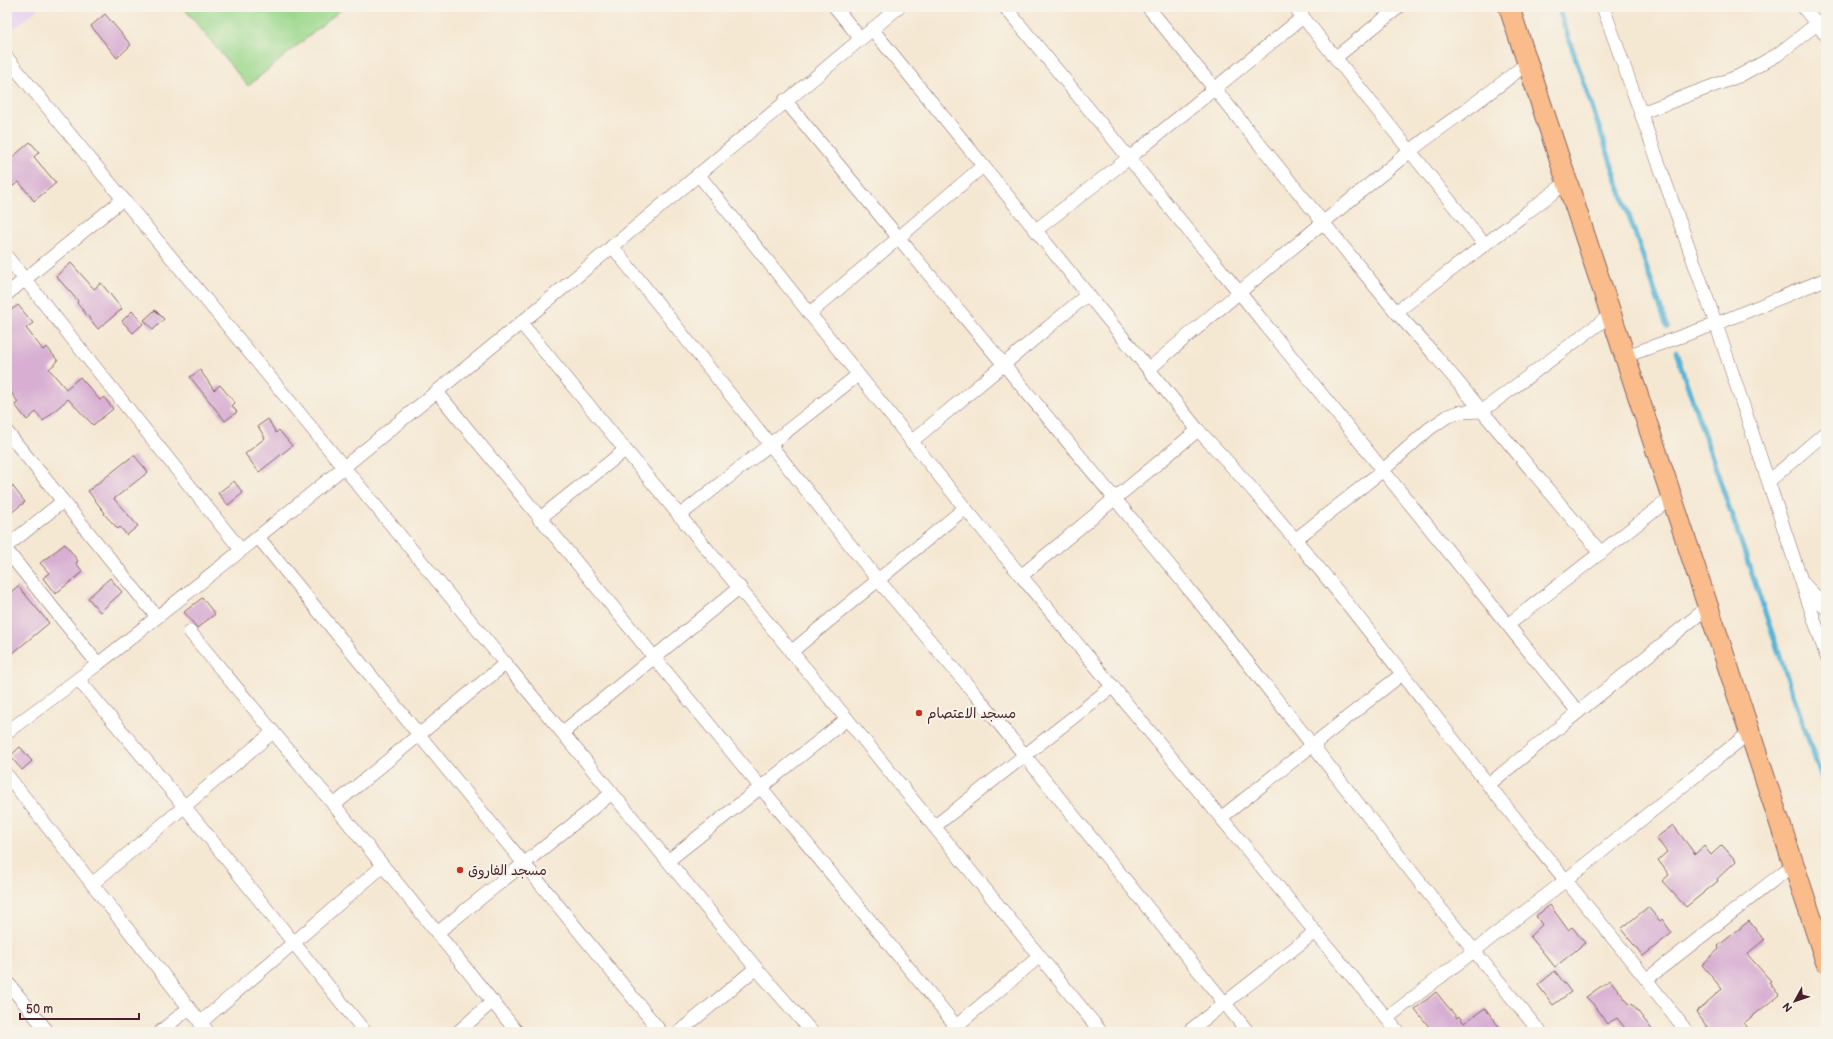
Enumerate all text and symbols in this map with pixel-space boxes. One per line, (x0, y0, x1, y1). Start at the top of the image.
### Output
place label: مسجد الاعتصام (927, 705, 1016, 724)
marker: مسجد الاعتصام (914, 708, 924, 718)
place label: مسجد الفاروق (468, 862, 547, 880)
marker: مسجد الفاروق (455, 865, 465, 875)
north arrow (1775, 981, 1815, 1021)
scale bar (20, 995, 139, 1021)
text: N (1780, 1000, 1795, 1014)
text: 50 m (26, 1002, 53, 1017)

